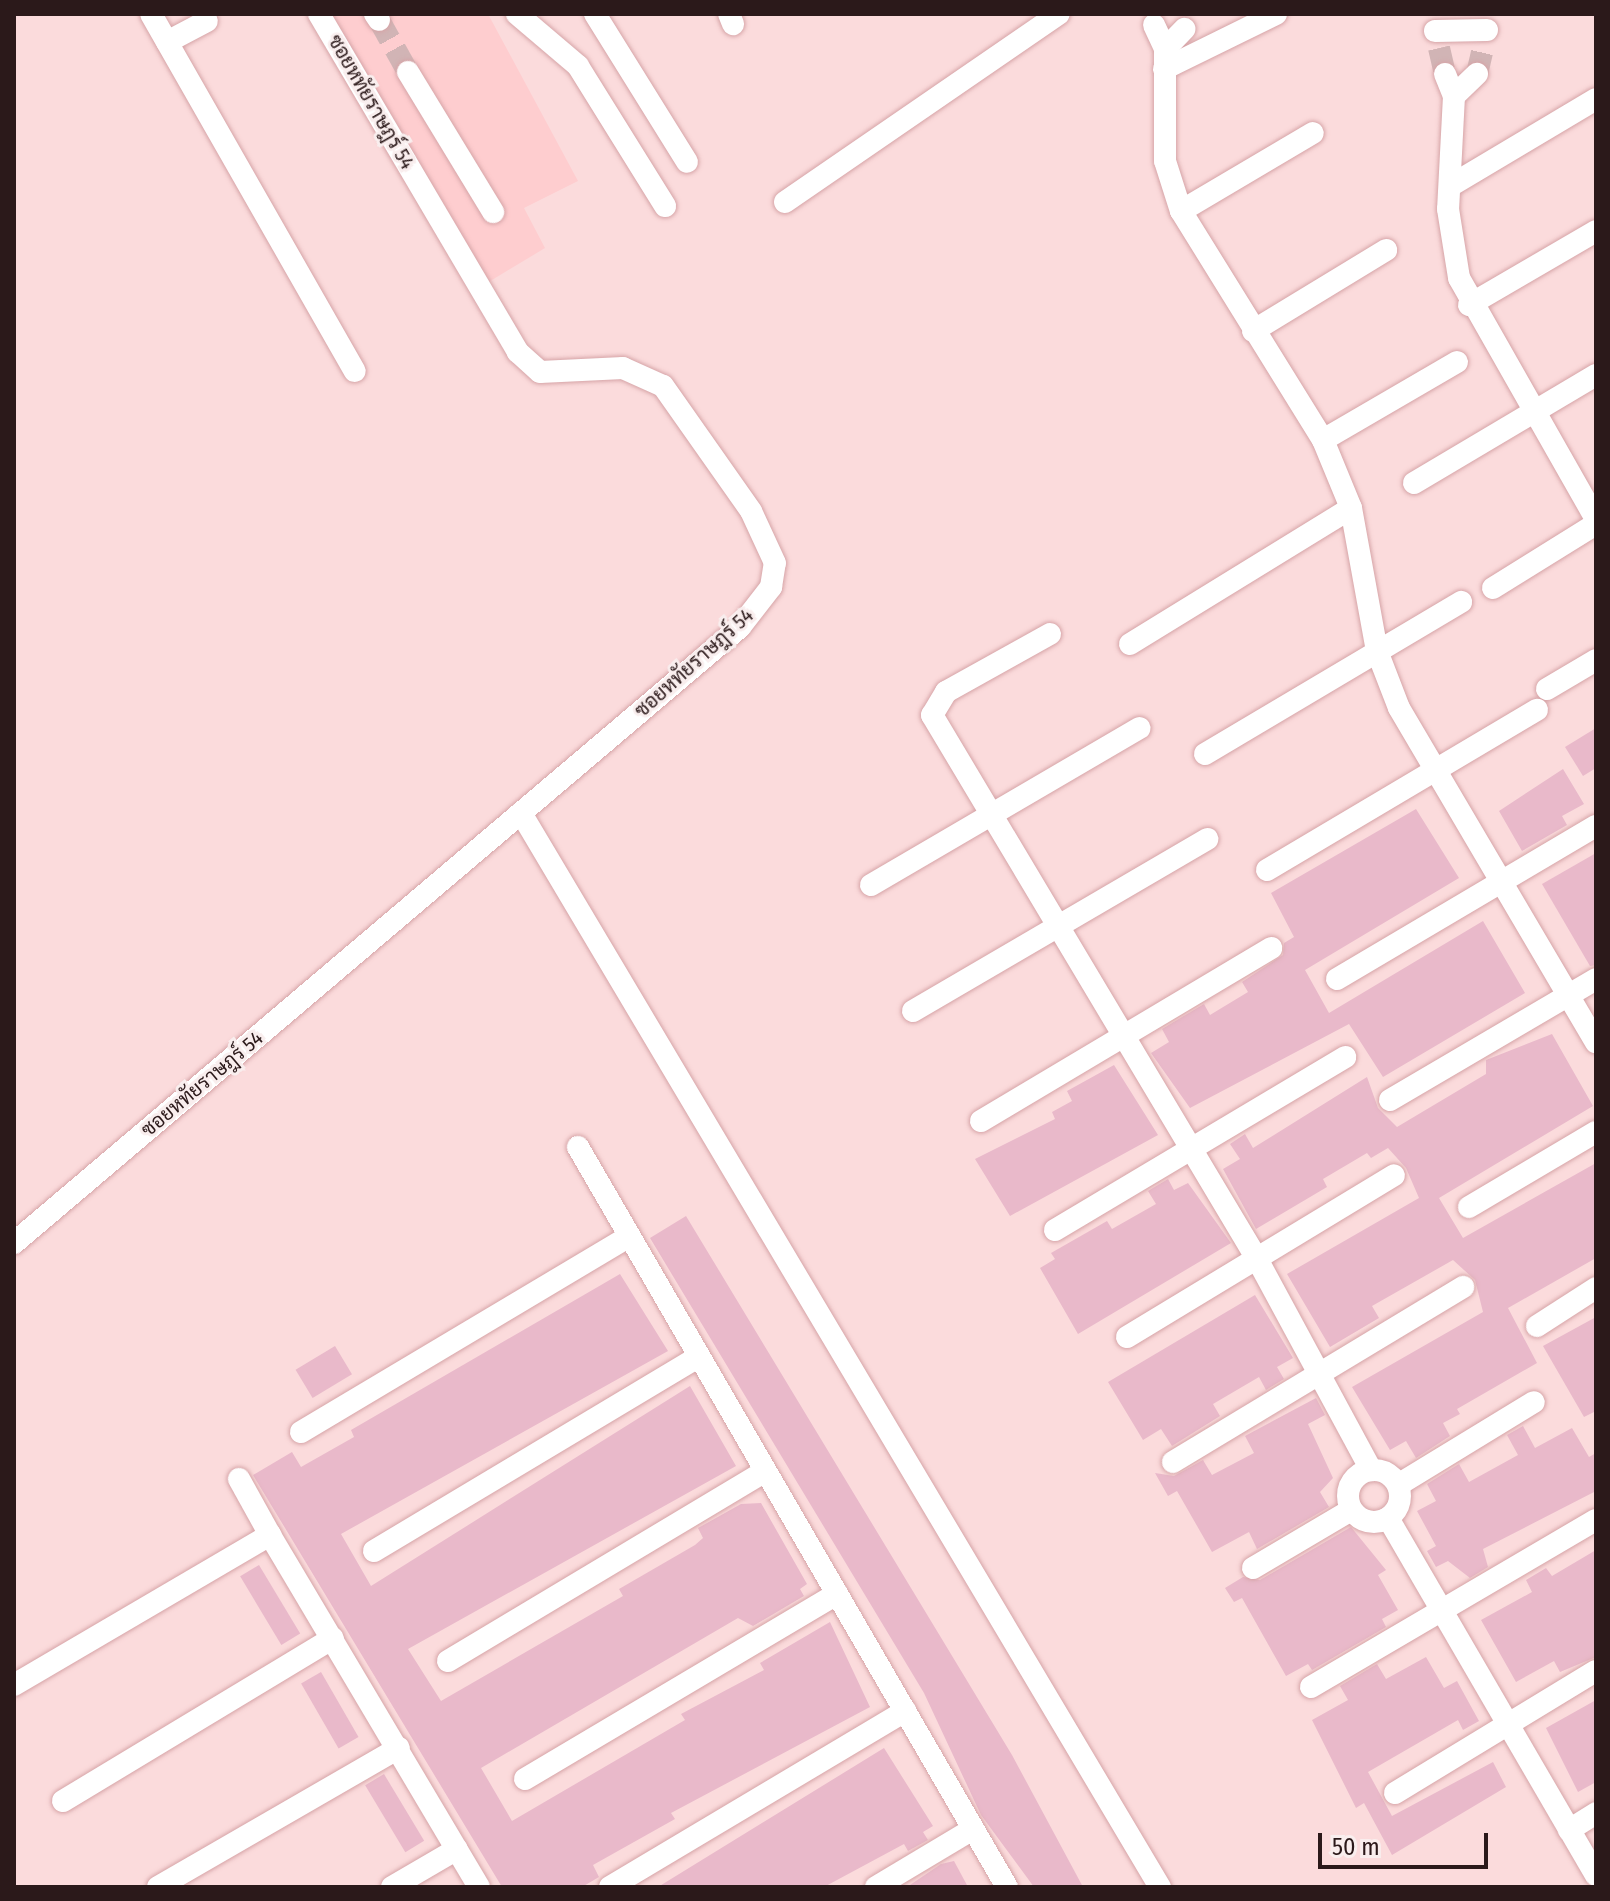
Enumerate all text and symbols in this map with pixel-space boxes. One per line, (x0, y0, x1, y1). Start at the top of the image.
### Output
street label: ซอยหทัยราษฎร์ 54 (323, 31, 419, 173)
street label: ซอยหทัยราษฎร์ 54 (630, 603, 758, 723)
street label: ซอยหทัยราษฎร์ 54 (136, 1026, 268, 1142)
scale bar (1322, 1817, 1492, 1867)
text: 50 m (1332, 1833, 1380, 1861)

